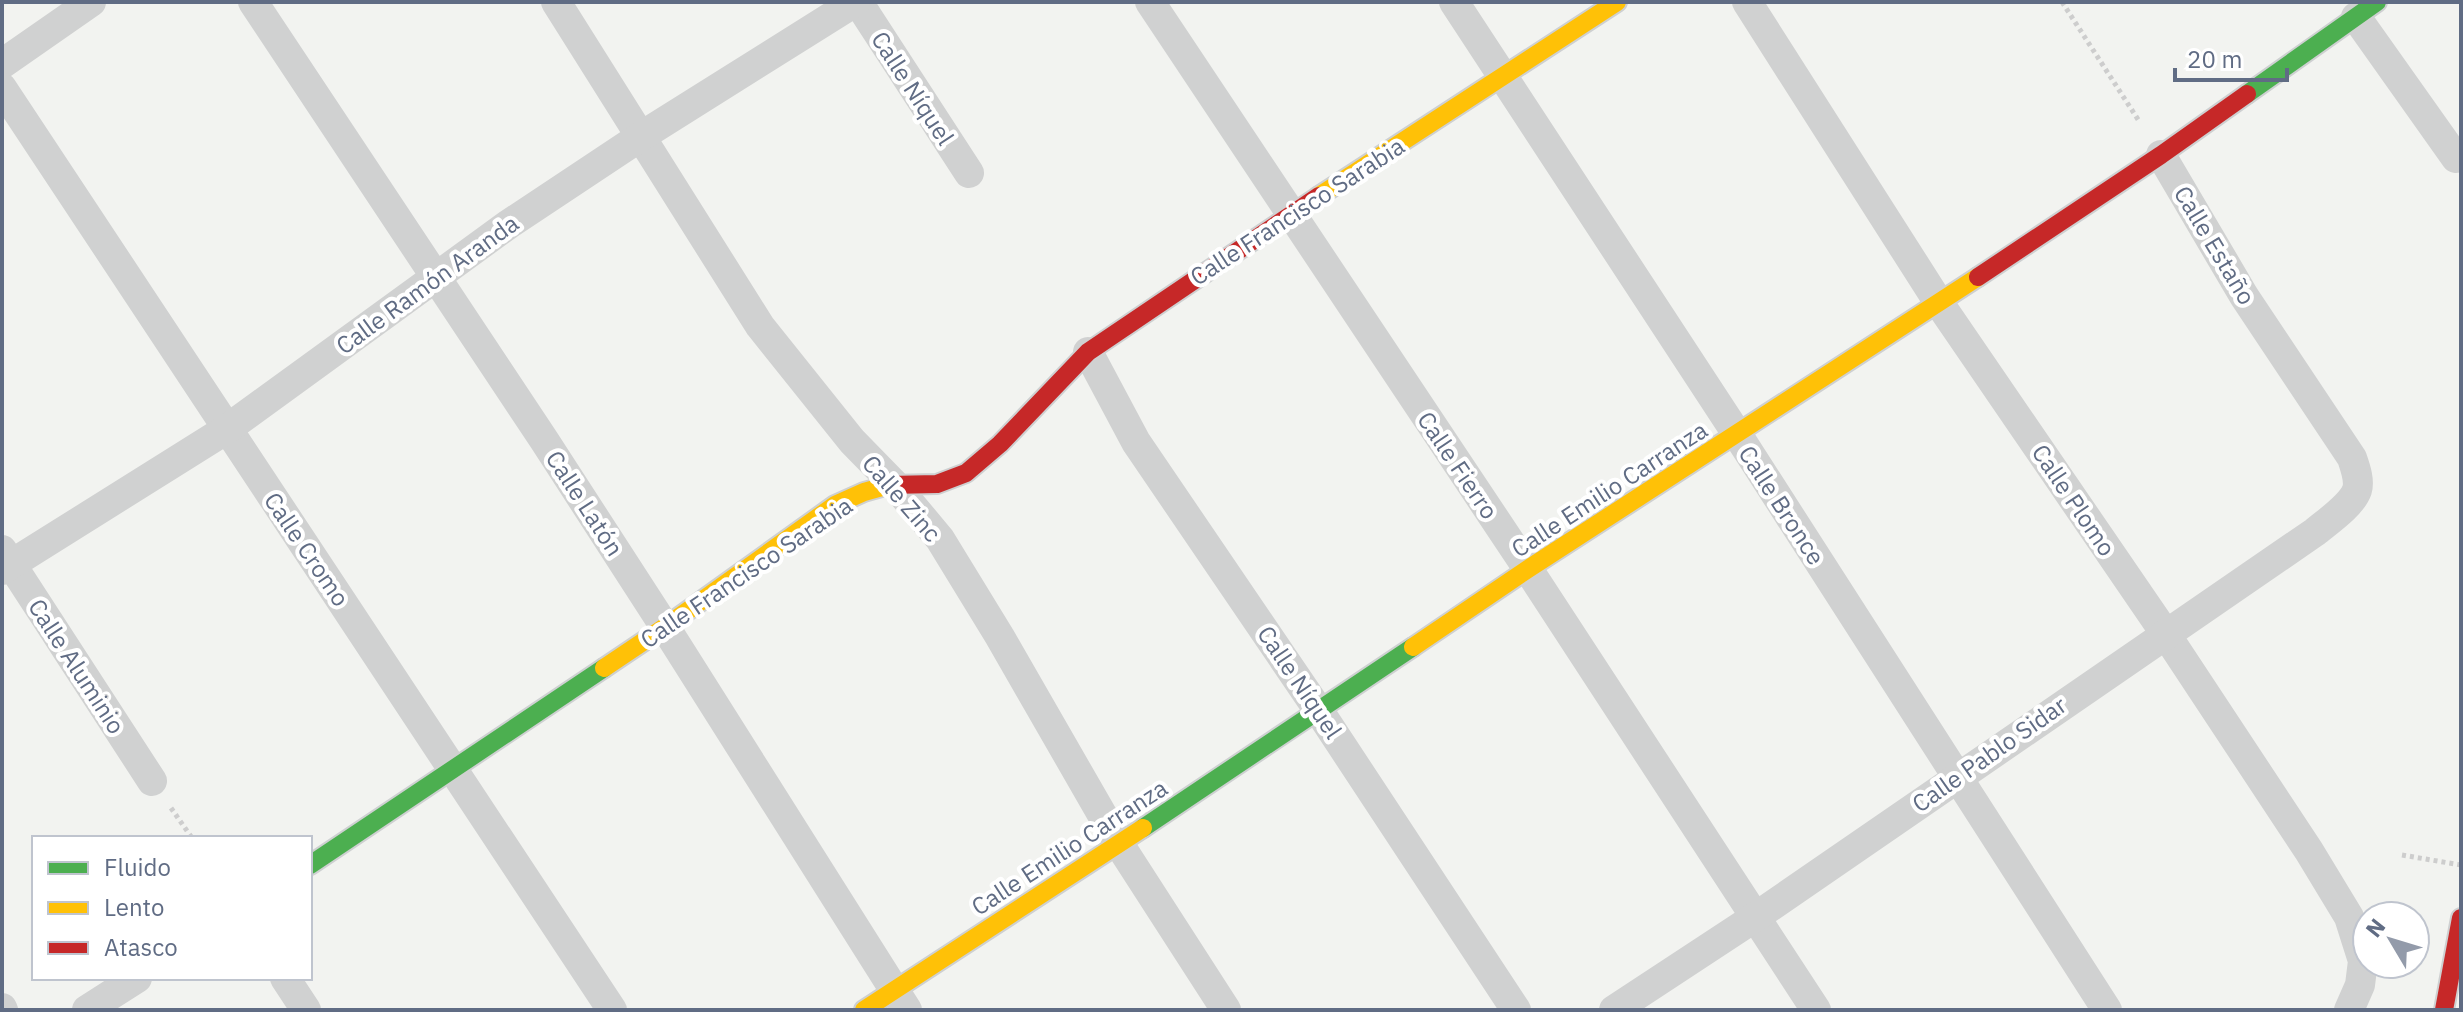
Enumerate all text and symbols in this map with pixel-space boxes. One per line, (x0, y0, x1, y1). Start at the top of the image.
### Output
street label: Calle Níquel (864, 25, 962, 151)
scale bar (2175, 32, 2287, 82)
text: 20 m (2187, 43, 2242, 75)
street label: Calle Francisco Sarabia (1184, 130, 1410, 292)
street label: Calle Estaño (2167, 180, 2263, 310)
street label: Calle Ramón Aranda (329, 207, 525, 361)
street label: Calle Fierro (1410, 405, 1506, 525)
street label: Calle Emilio Carranza (1505, 413, 1713, 564)
street label: Calle Plomo (2025, 438, 2123, 562)
street label: Calle Bronce (1732, 439, 1832, 571)
street label: Calle Latón (539, 444, 631, 562)
street label: Calle Zinc (855, 448, 949, 548)
street label: Calle Cromo (257, 486, 357, 612)
street label: Calle Francisco Sarabia (634, 489, 858, 655)
street label: Calle Aluminio (21, 592, 133, 740)
street label: Calle Níquel (1250, 619, 1350, 745)
street label: Calle Pablo Sidar (1905, 689, 2073, 819)
street label: Calle Emilio Carranza (965, 771, 1173, 922)
legend (32, 836, 312, 980)
text: Fluido (104, 851, 171, 883)
text: Lento (104, 891, 164, 923)
north arrow (2351, 900, 2431, 980)
text: N (2359, 912, 2391, 943)
text: Atasco (104, 931, 178, 963)

